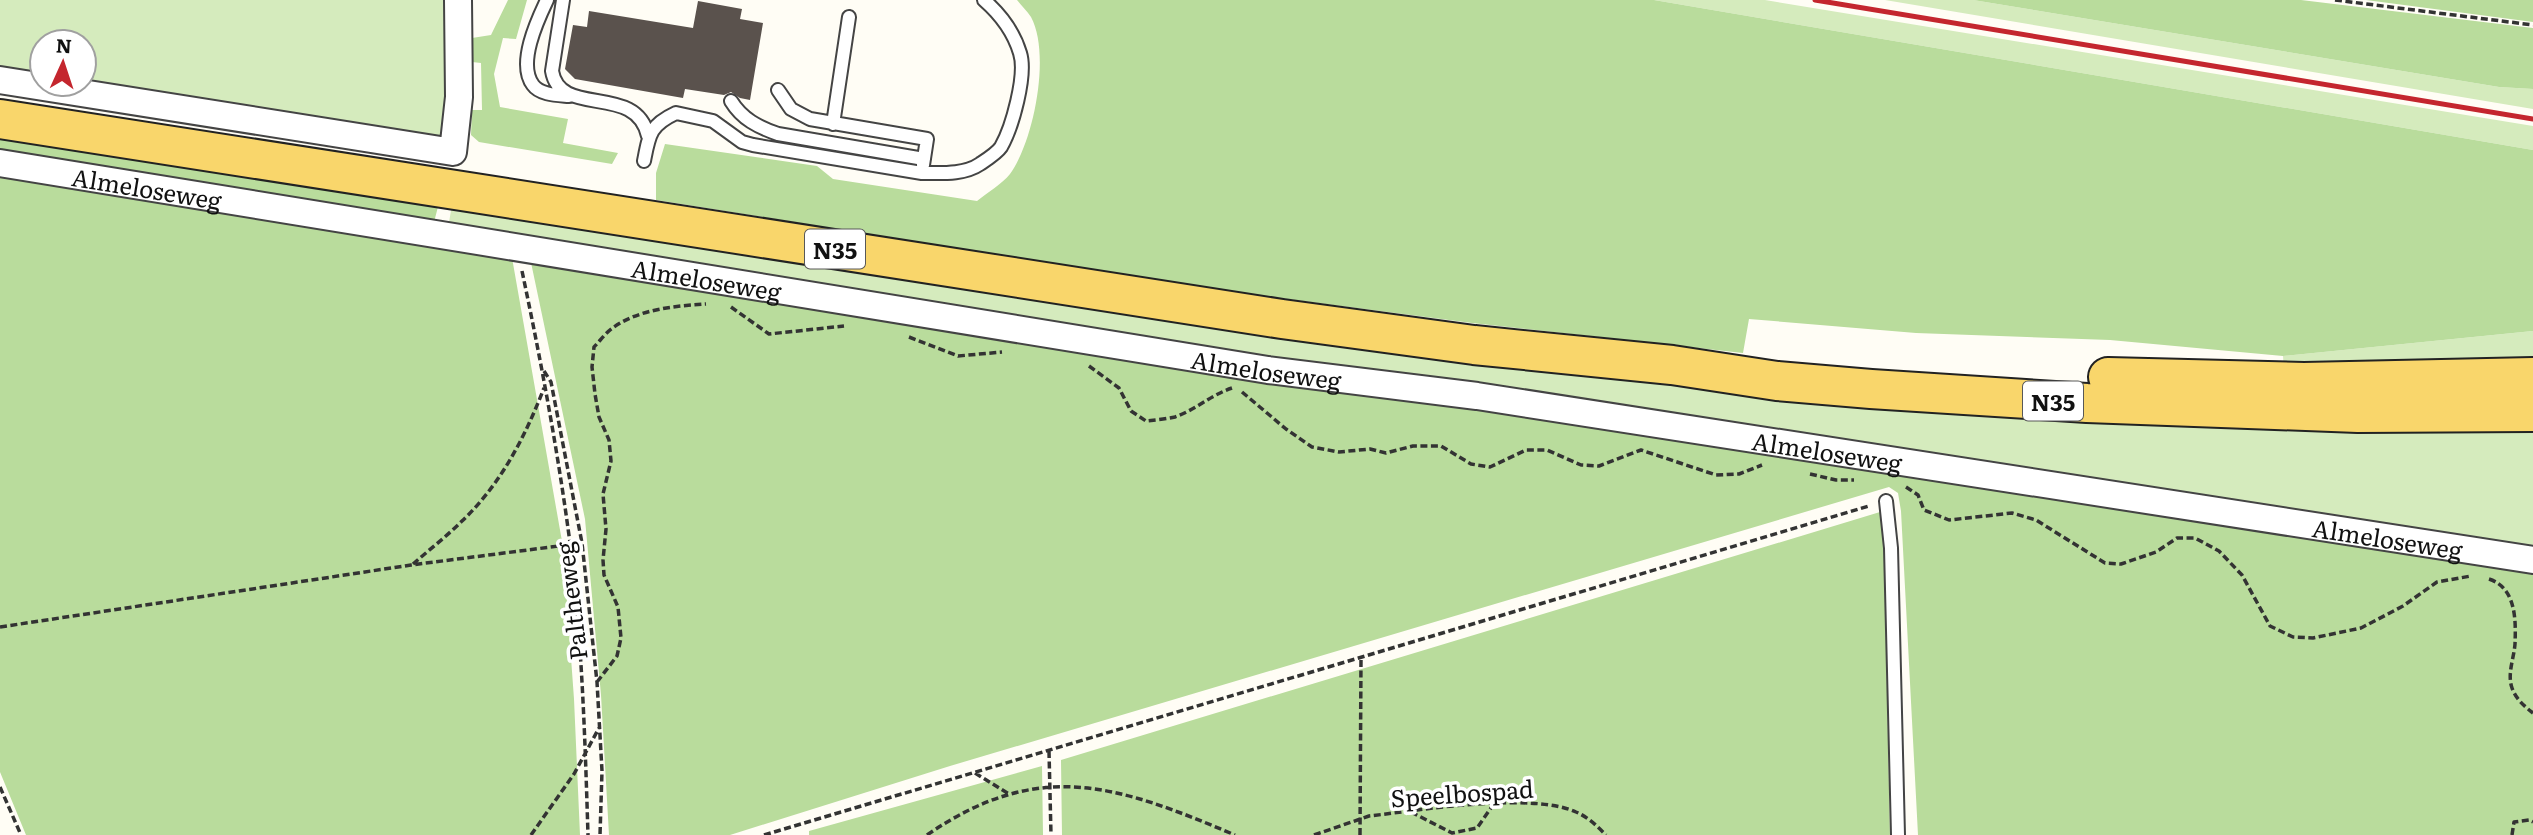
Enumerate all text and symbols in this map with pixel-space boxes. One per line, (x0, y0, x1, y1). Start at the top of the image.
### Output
north arrow (28, 28, 98, 98)
text: N (55, 31, 73, 59)
street label: Almeloseweg (69, 158, 225, 217)
road number: N35 (805, 230, 865, 268)
street label: Almeloseweg (629, 249, 785, 308)
street label: Almeloseweg (1189, 340, 1344, 397)
road number: N35 (2023, 382, 2083, 420)
street label: Almeloseweg (1750, 421, 1906, 479)
street label: Almeloseweg (2310, 509, 2466, 566)
street label: Paltheweg (545, 539, 595, 662)
street label: Speelbospad (1389, 770, 1535, 814)

